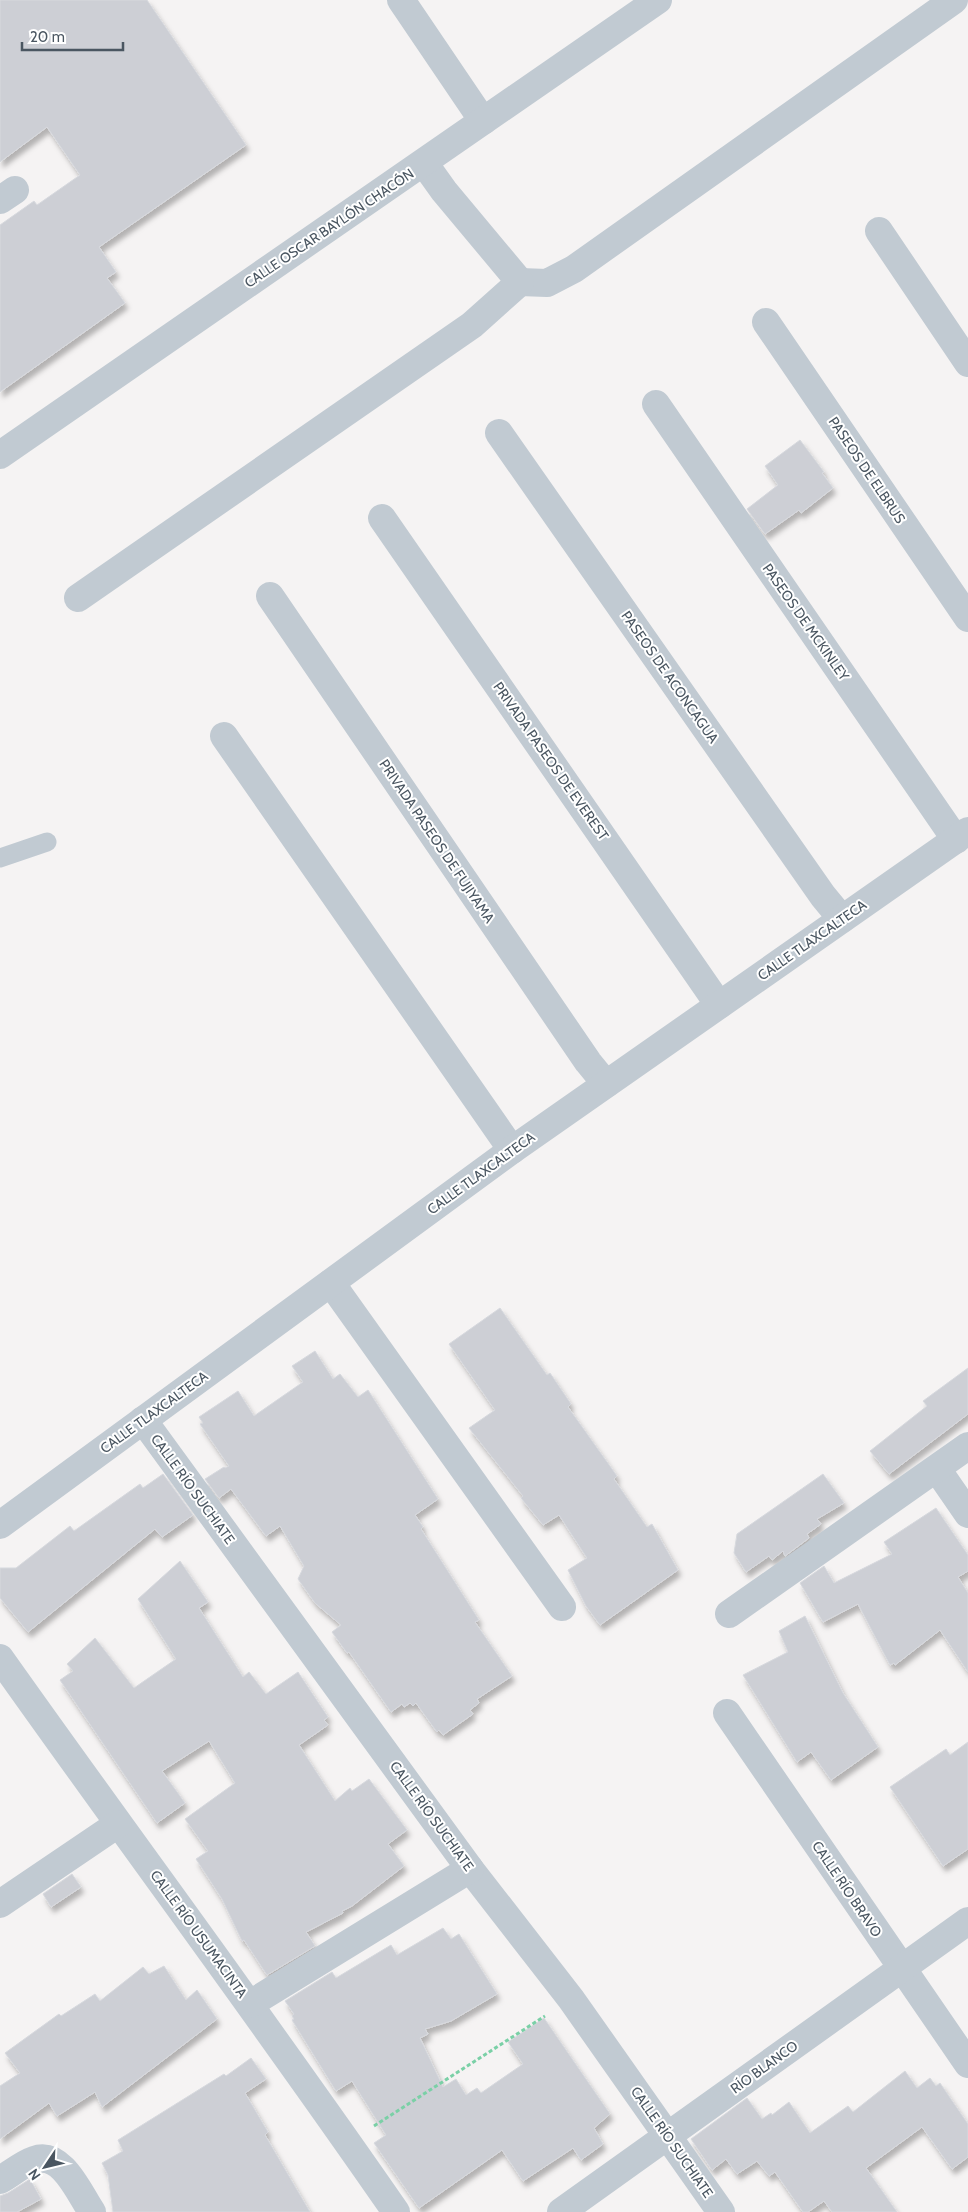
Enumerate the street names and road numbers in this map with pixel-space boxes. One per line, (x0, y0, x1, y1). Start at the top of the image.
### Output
street label: CALLE OSCAR BAYLÓN CHACÓN (241, 164, 417, 292)
street label: PASEOS DE ELBRUS (825, 413, 909, 527)
street label: PASEOS DE MCKINLEY (759, 560, 854, 685)
street label: PASEOS DE ACONCAGUA (617, 607, 723, 747)
street label: PRIVADA PASEOS DE EVEREST (489, 678, 613, 844)
street label: PRIVADA PASEOS DE FUJIYAMA (375, 756, 499, 927)
street label: CALLE TLAXCALTECA (754, 895, 870, 984)
street label: CALLE TLAXCALTECA (424, 1128, 539, 1218)
street label: CALLE TLAXCALTECA (97, 1367, 212, 1457)
street label: CALLE RÍO SUCHIATE (147, 1430, 239, 1548)
street label: CALLE RÍO SUCHIATE (386, 1757, 478, 1875)
street label: CALLE RÍO BRAVO (808, 1838, 886, 1941)
street label: CALLE RÍO USUMACINTA (147, 1867, 252, 2002)
street label: RÍO BLANCO (727, 2036, 801, 2098)
street label: CALLE RÍO SUCHIATE (627, 2083, 717, 2201)

